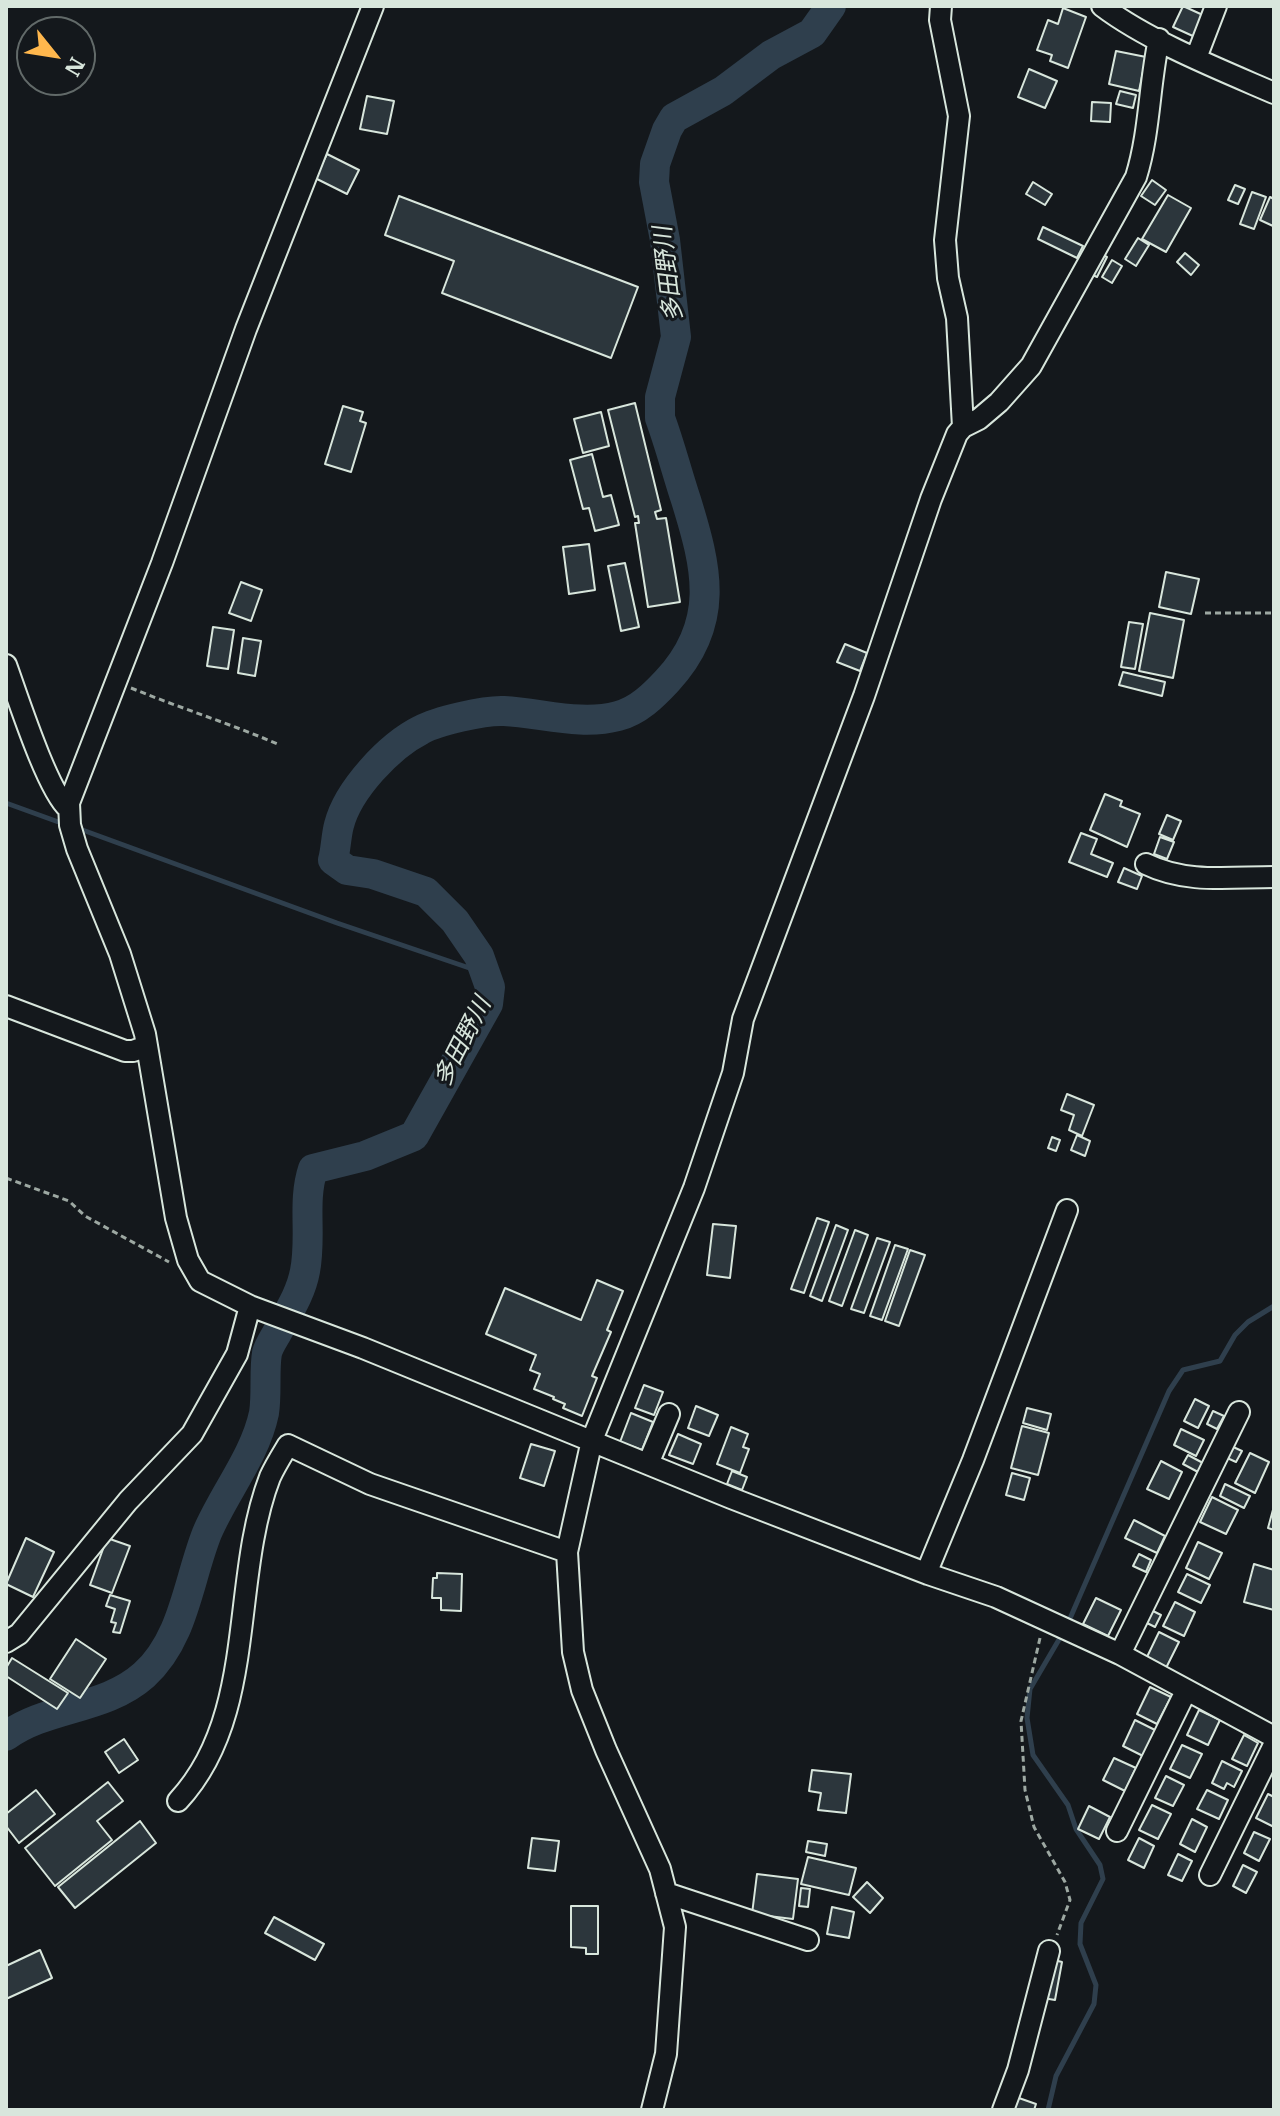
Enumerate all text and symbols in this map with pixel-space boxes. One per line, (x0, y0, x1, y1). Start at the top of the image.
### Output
north arrow (16, 16, 96, 96)
text: N (59, 52, 92, 82)
water label: 多田野川 (649, 225, 689, 323)
water label: 多田野川 (428, 993, 498, 1091)

